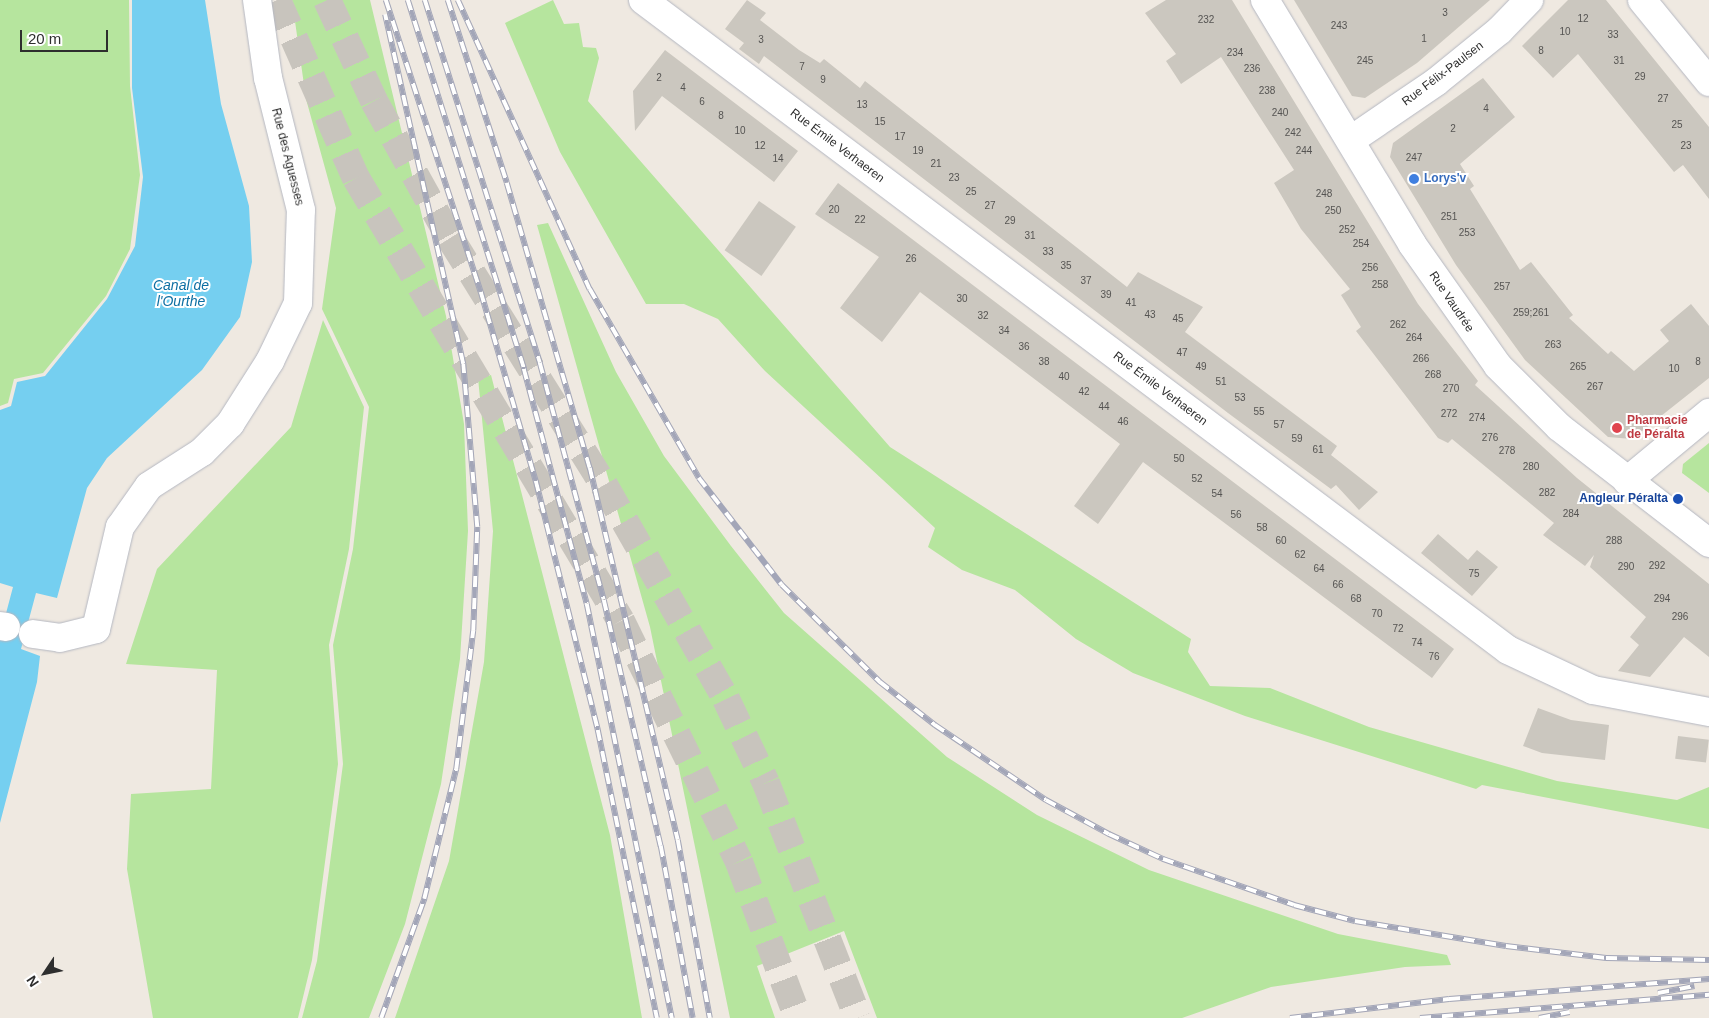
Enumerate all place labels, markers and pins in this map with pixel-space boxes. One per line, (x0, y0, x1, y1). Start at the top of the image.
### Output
place label: Lorys'v (1424, 172, 1466, 186)
marker: Lorys'v (1408, 173, 1420, 185)
place label: Pharmacie de Péralta (1627, 414, 1688, 442)
marker: Pharmacie de Péralta (1611, 422, 1623, 434)
place label: Angleur Péralta (1579, 492, 1668, 506)
marker: Angleur Péralta (1672, 493, 1684, 505)

